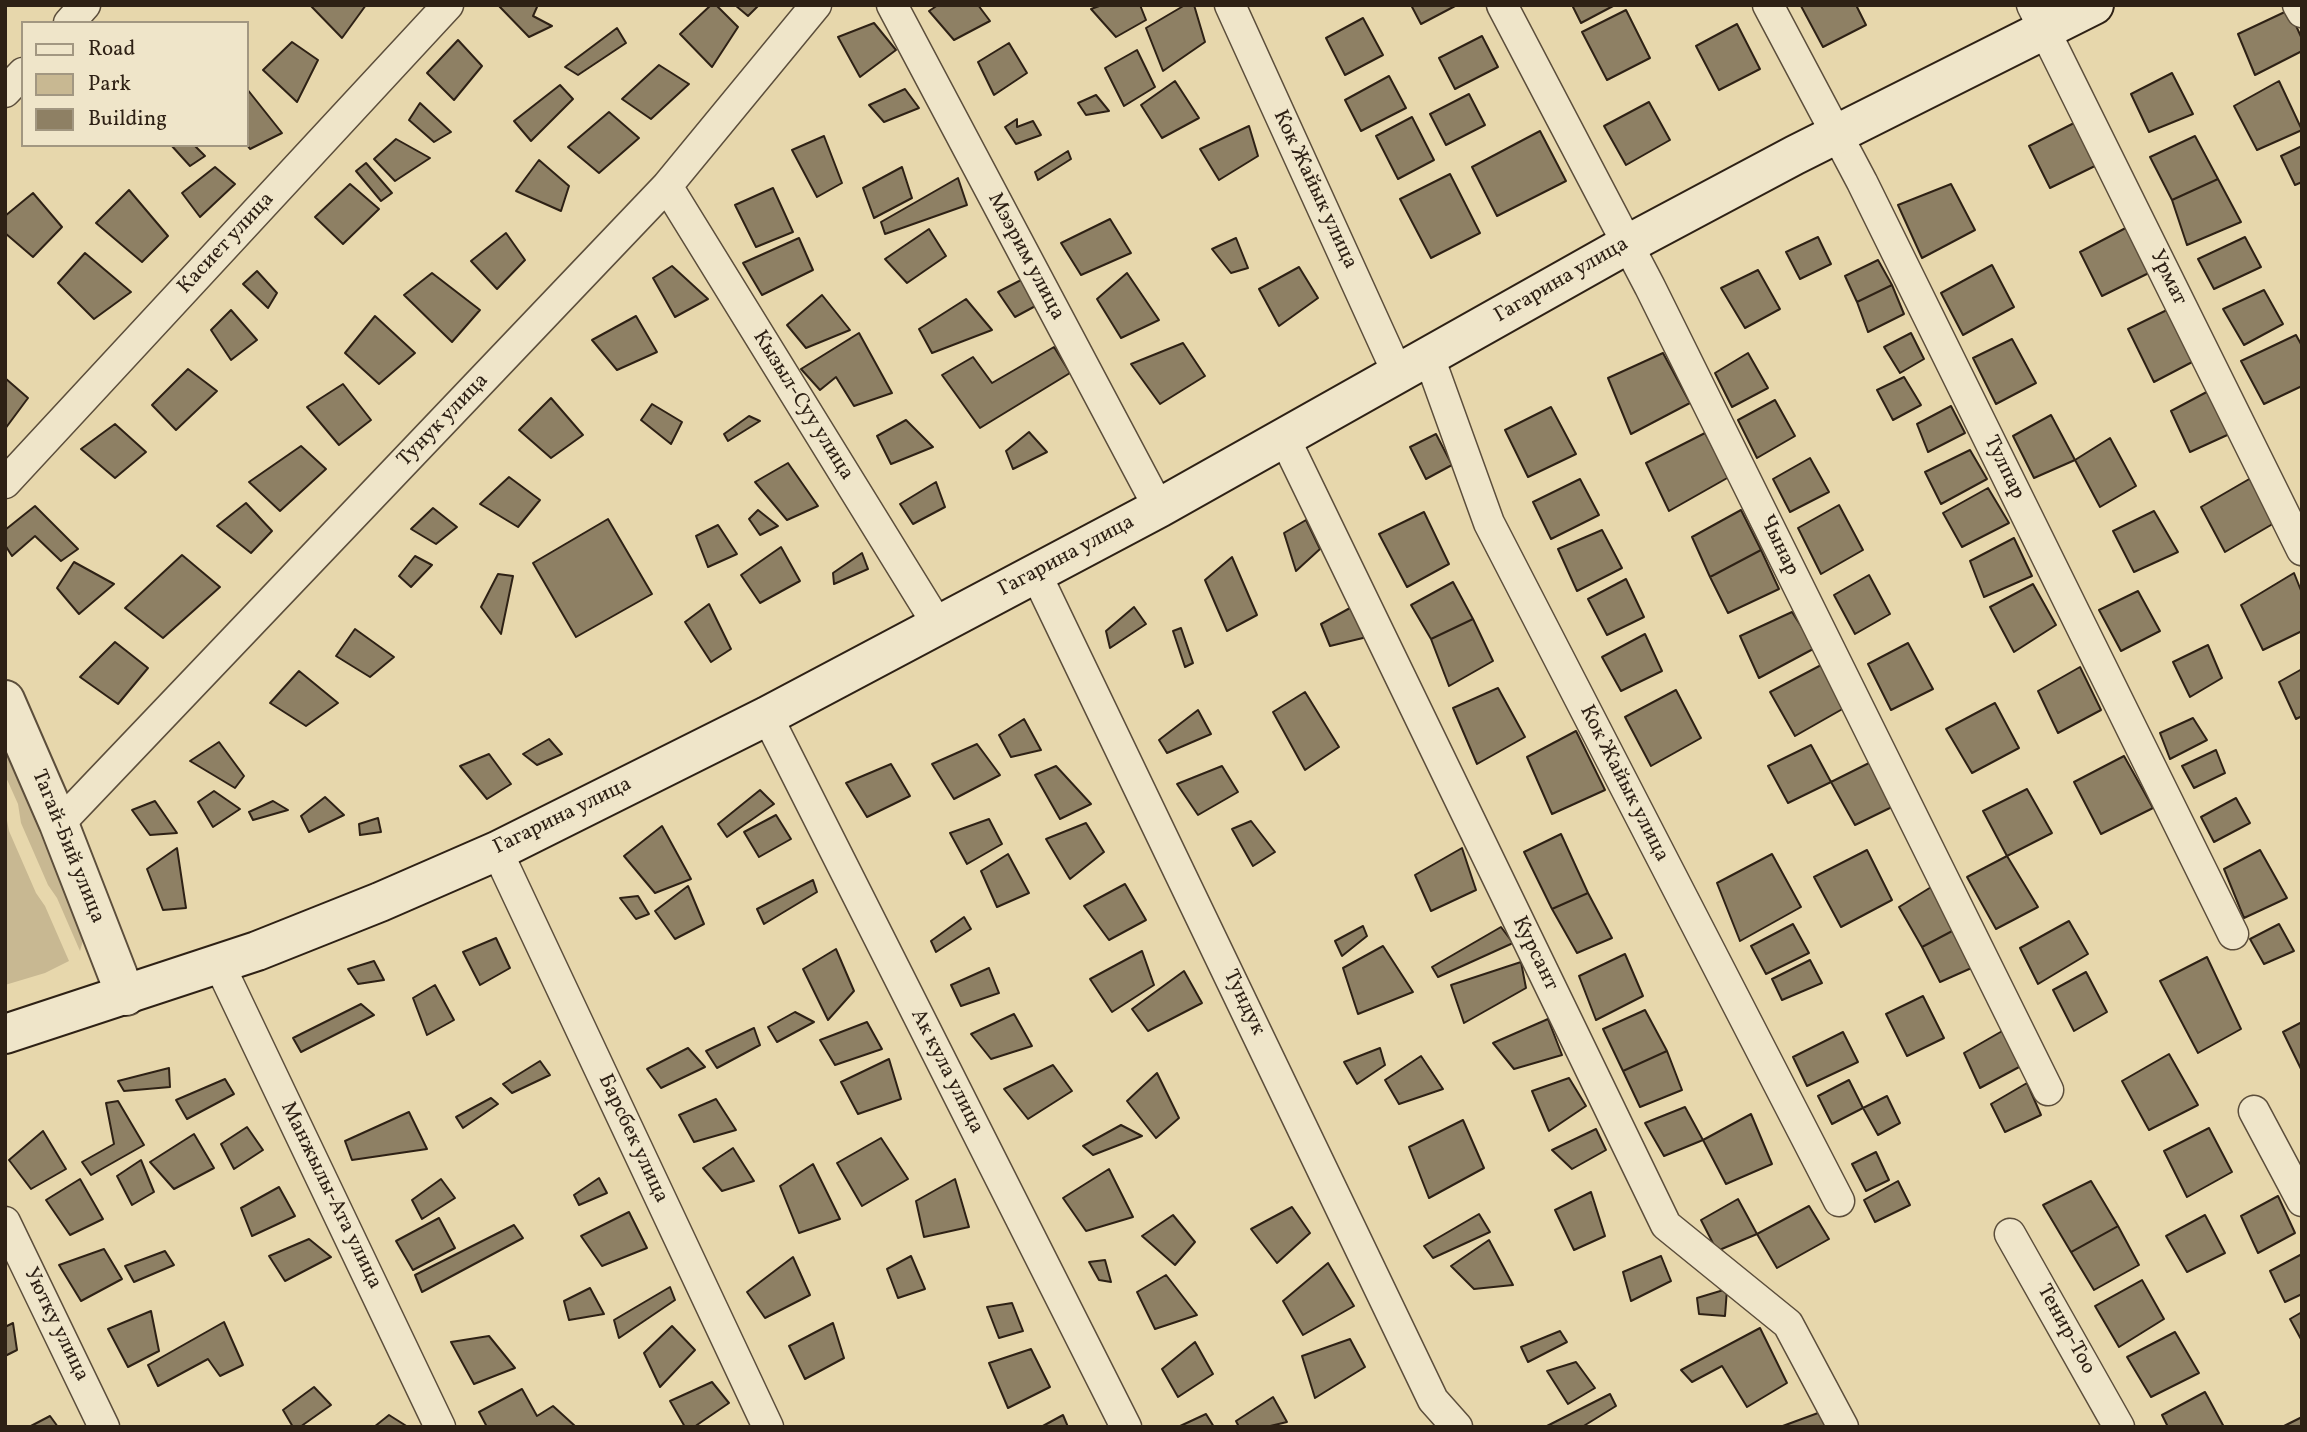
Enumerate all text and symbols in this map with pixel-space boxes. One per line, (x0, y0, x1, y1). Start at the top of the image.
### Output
legend (21, 21, 248, 147)
text: Road (88, 35, 135, 64)
text: Park (88, 70, 131, 99)
text: Building (88, 105, 167, 134)
street label: Кок Жайык улица (1266, 107, 1362, 273)
street label: Касиет улица (173, 188, 281, 300)
street label: Мээрим улица (981, 189, 1069, 325)
street label: Гагарина улица (1490, 232, 1634, 330)
street label: Урмат (2143, 246, 2191, 310)
street label: Кызыл-Суу улица (746, 326, 858, 486)
street label: Тунук улица (393, 369, 495, 473)
street label: Тулпар (1977, 432, 2029, 504)
street label: Гагарина улица (995, 510, 1139, 604)
street label: Чынар (1753, 512, 1803, 580)
street label: Кок Жайык улица (1573, 702, 1673, 866)
street label: Тагай-Бий улица (25, 767, 109, 927)
street label: Гагарина улица (490, 773, 636, 861)
street label: Курсант (1505, 913, 1563, 995)
street label: Тундук (1216, 966, 1270, 1040)
street label: Ак кула улица (904, 1005, 988, 1139)
street label: Барсбек улица (591, 1071, 673, 1207)
street label: Манжылы-Ата улица (274, 1098, 386, 1294)
street label: Уютку улица (17, 1264, 93, 1386)
street label: Тенир-Тоо (2030, 1281, 2100, 1379)

